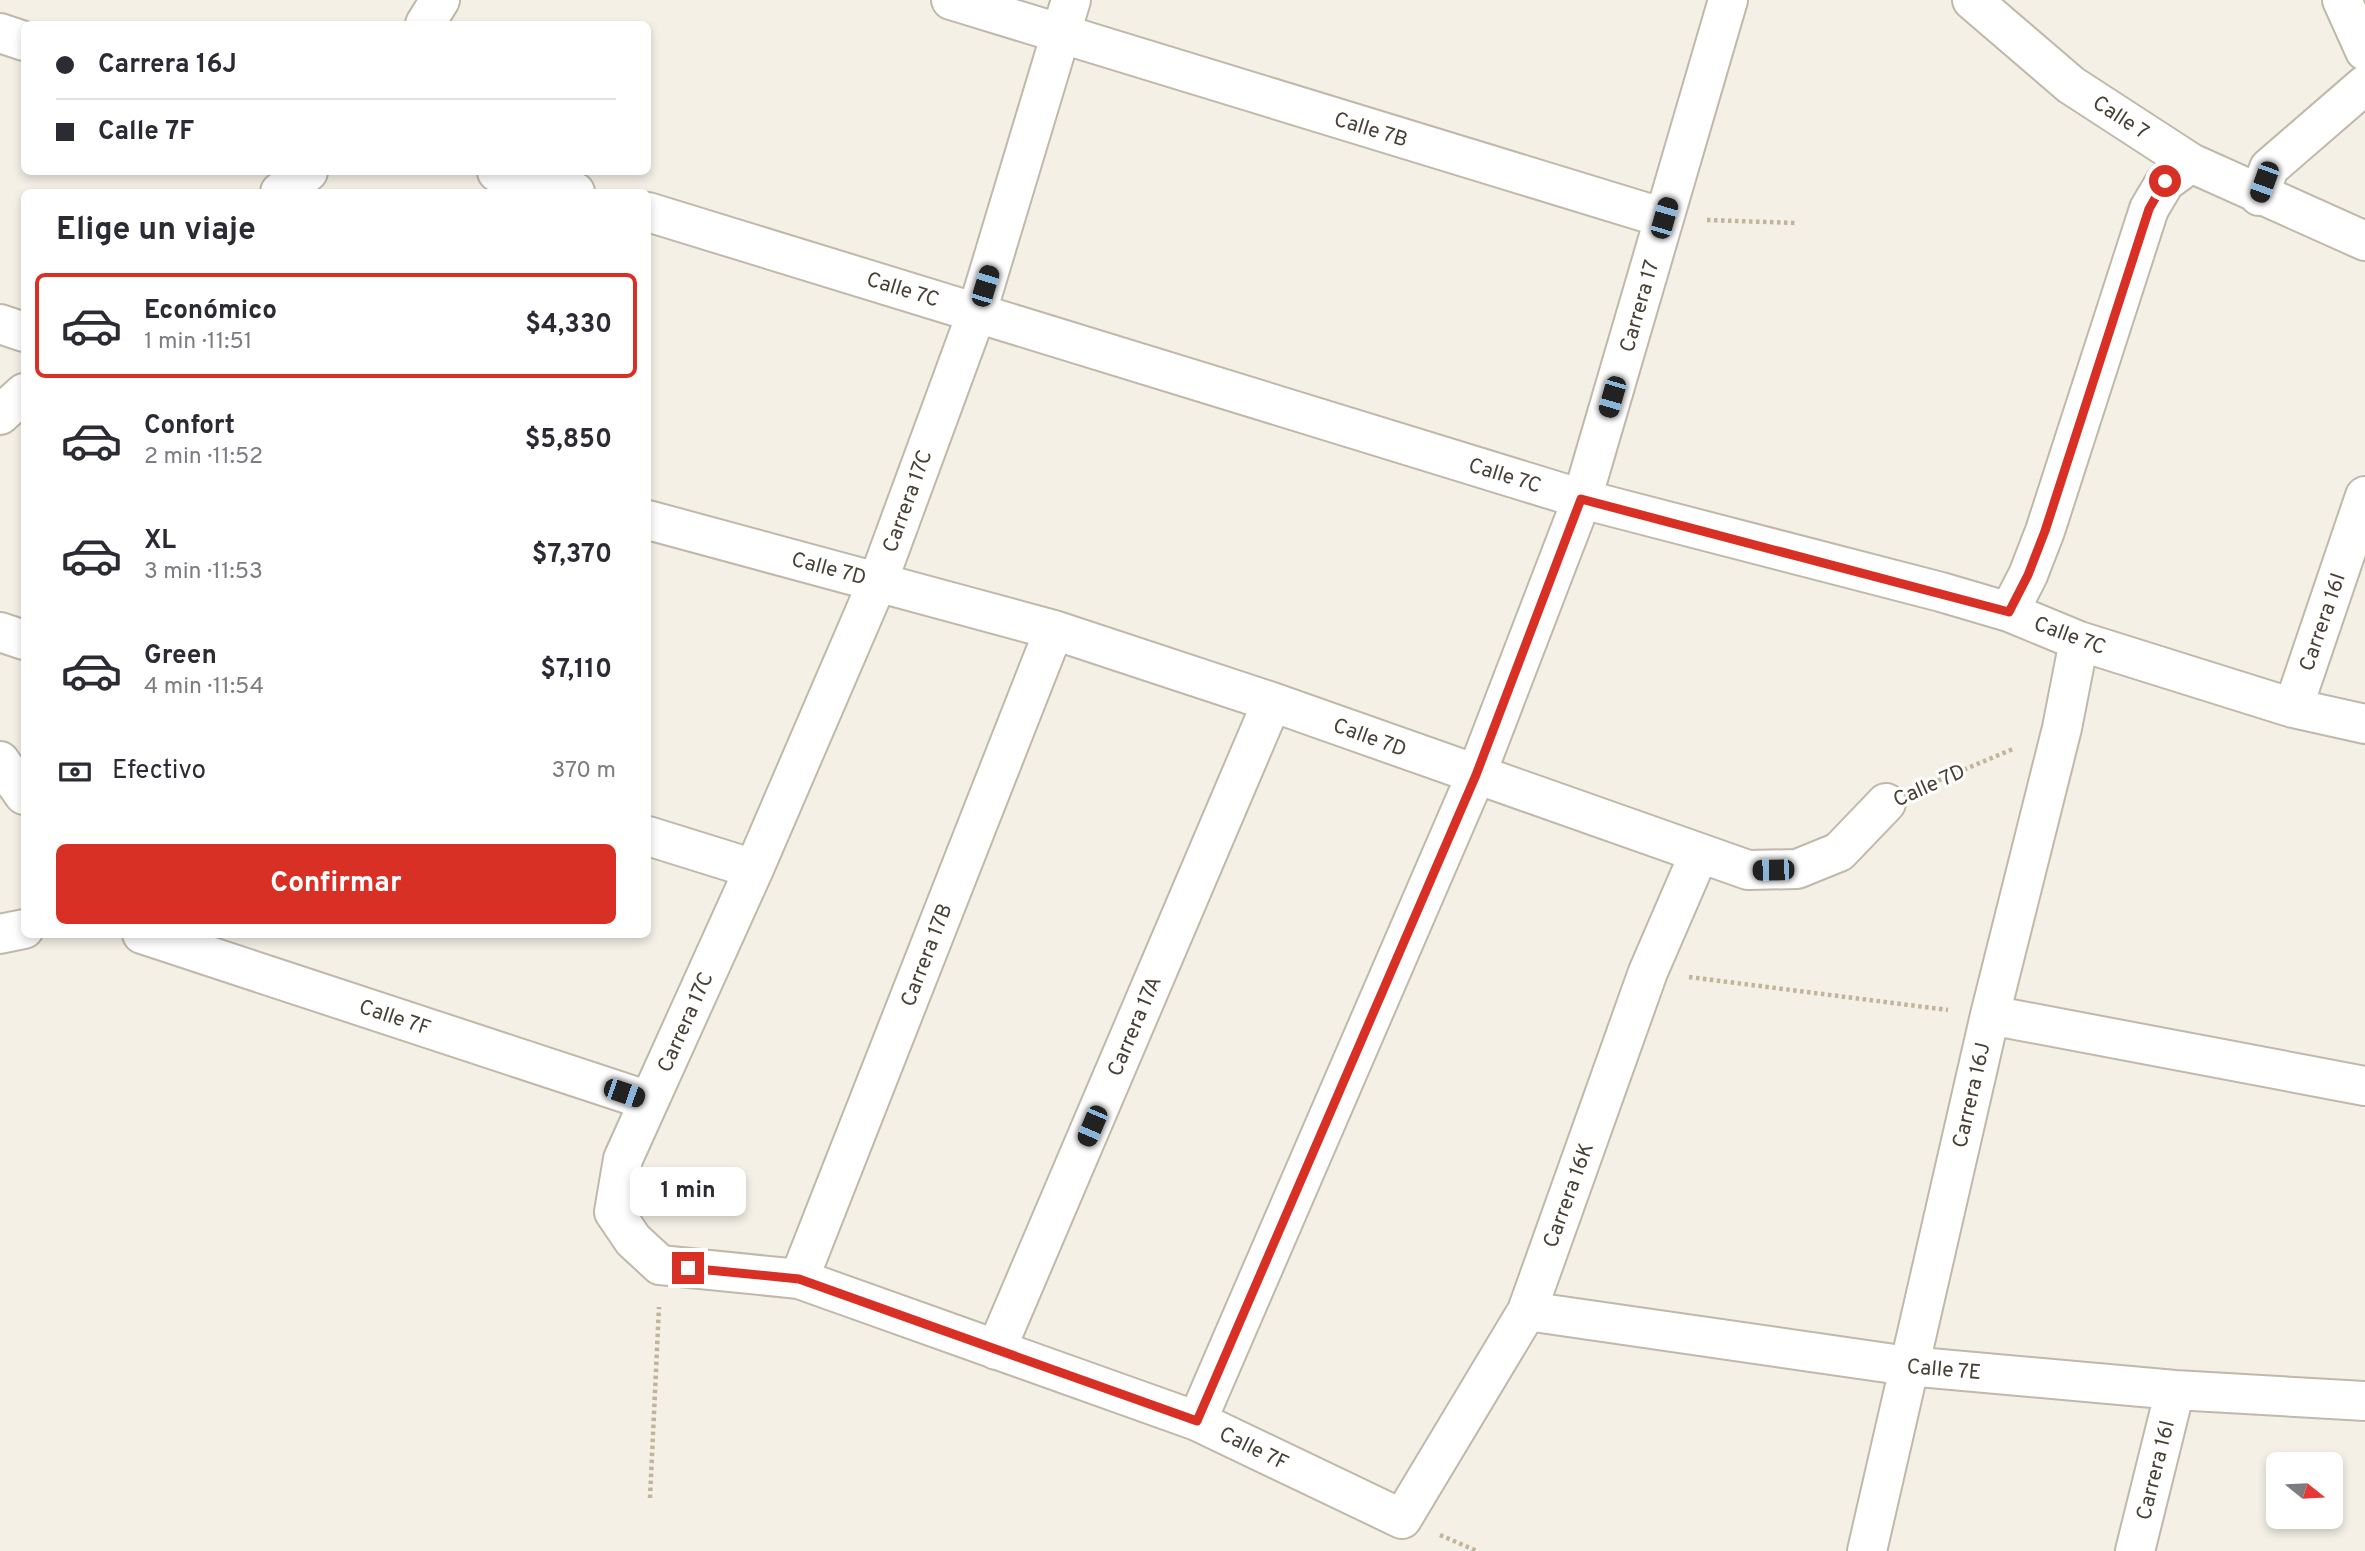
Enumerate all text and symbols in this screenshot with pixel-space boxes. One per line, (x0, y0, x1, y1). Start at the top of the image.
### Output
text: Carrera 16J (98, 49, 237, 82)
street label: Calle 7 (2087, 90, 2154, 146)
street label: Calle 7B (1330, 106, 1411, 154)
text: Calle 7F (98, 116, 194, 149)
car (2247, 159, 2282, 205)
route start (2149, 165, 2181, 197)
car (1649, 195, 1680, 241)
text: Elige un viaje (56, 211, 256, 251)
street label: Carrera 17 (1614, 257, 1666, 356)
car (969, 263, 1002, 309)
street label: Calle 7C (863, 267, 942, 314)
icon: car (60, 294, 123, 357)
text: Económico (144, 295, 277, 328)
text: $4,330 (525, 309, 612, 342)
text: 1 min · 11:51 (144, 328, 252, 357)
car (1597, 374, 1628, 420)
icon: car (60, 409, 123, 472)
text: Confort (144, 410, 235, 443)
text: $5,850 (525, 424, 612, 457)
text: 2 min · 11:52 (144, 443, 263, 472)
street label: Carrera 17C (877, 446, 939, 557)
street label: Calle 7C (1465, 453, 1544, 500)
icon: car (60, 524, 123, 587)
text: XL (144, 525, 176, 558)
text: $7,370 (532, 539, 612, 572)
street label: Calle 7D (788, 547, 869, 592)
text: 3 min · 11:53 (144, 558, 263, 587)
street label: Carrera 16I (2294, 570, 2353, 675)
street label: Calle 7C (2030, 611, 2109, 662)
icon: car (60, 639, 123, 702)
text: Green (144, 640, 217, 673)
text: $7,110 (540, 654, 612, 687)
text: 4 min · 11:54 (144, 673, 264, 702)
street label: Calle 7D (1329, 713, 1410, 764)
icon: cash (56, 753, 94, 791)
text: Efectivo (112, 755, 206, 788)
text: 370 m (551, 757, 616, 786)
street label: Calle 7D (1889, 759, 1970, 814)
button: Confirmar (56, 844, 616, 924)
car (1752, 859, 1795, 881)
street label: Carrera 17B (895, 900, 959, 1011)
street label: Carrera 17C (652, 968, 721, 1077)
street label: Carrera 17A (1102, 972, 1169, 1081)
street label: Calle 7F (355, 994, 434, 1043)
street label: Carrera 16J (1947, 1040, 1998, 1151)
car (601, 1076, 648, 1110)
car (1075, 1103, 1110, 1149)
street label: Carrera 16K (1538, 1139, 1601, 1252)
callout: 1 min (630, 1166, 746, 1216)
text: 1 min (660, 1177, 716, 1206)
route end (672, 1252, 704, 1284)
street label: Calle 7E (1906, 1354, 1982, 1387)
street label: Carrera 16I (2131, 1418, 2182, 1523)
street label: Calle 7F (1214, 1421, 1292, 1478)
north arrow (2266, 1452, 2343, 1530)
map controls (2266, 1452, 2343, 1529)

